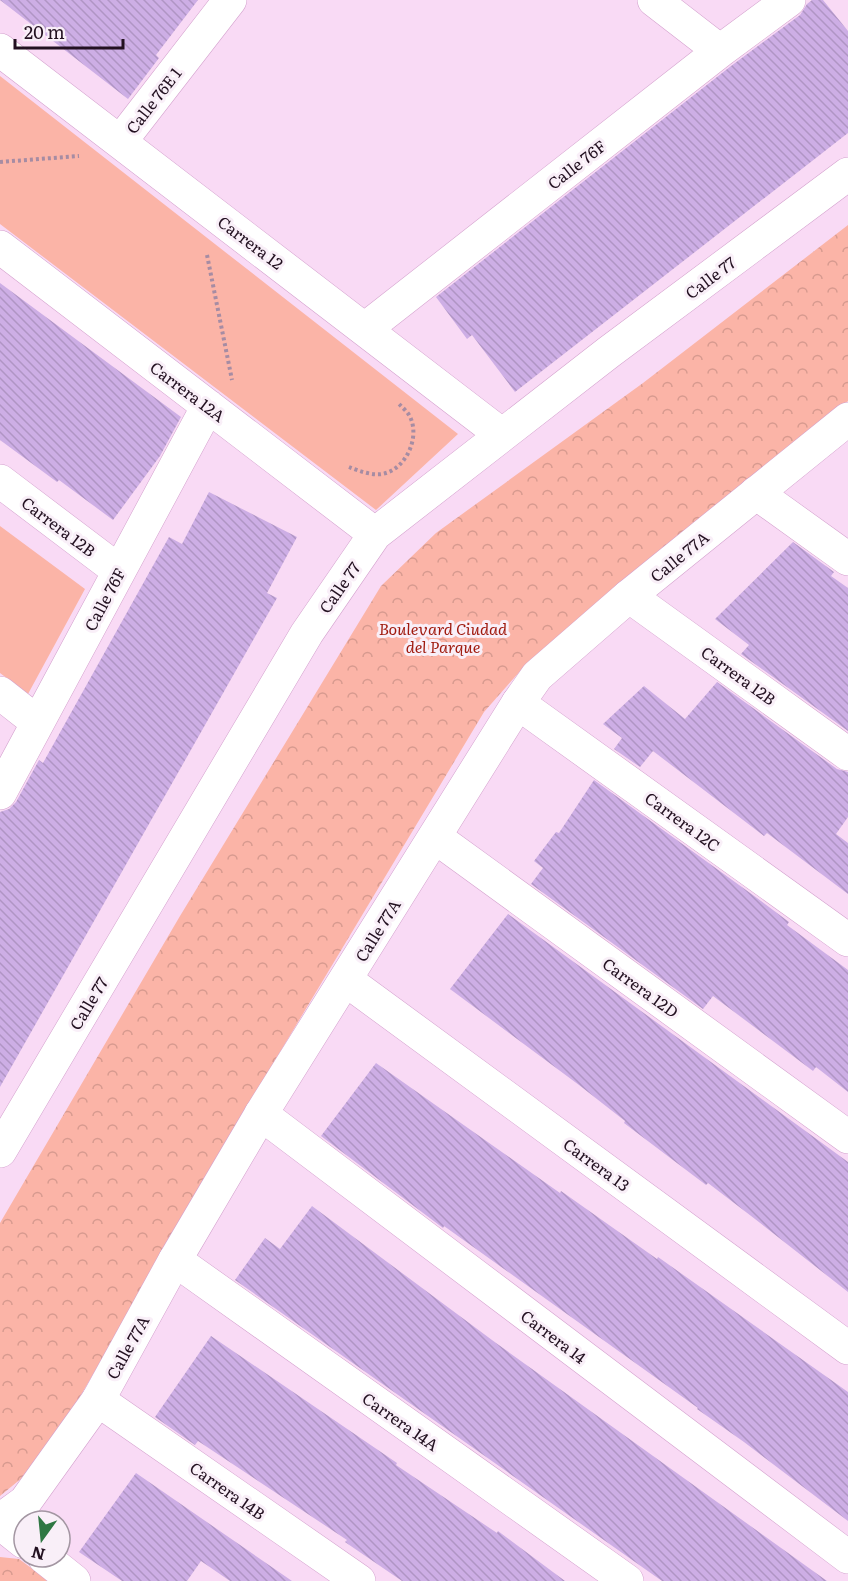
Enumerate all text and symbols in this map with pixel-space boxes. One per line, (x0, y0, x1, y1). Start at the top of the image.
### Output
scale bar (15, 12, 123, 50)
text: 20 m (24, 18, 65, 45)
street label: Calle 76E 1 (119, 61, 187, 138)
street label: Calle 76F (542, 133, 610, 194)
street label: Carrera 12 (213, 209, 289, 275)
street label: Calle 77 (680, 250, 740, 304)
street label: Carrera 12A (145, 355, 231, 427)
street label: Carrera 12B (17, 490, 101, 562)
street label: Calle 77A (644, 525, 714, 587)
street label: Calle 77 (313, 556, 365, 618)
street label: Calle 76F (77, 563, 131, 635)
park label: Boulevard Ciudad del Parque (379, 616, 508, 658)
street label: Carrera 12B (697, 640, 781, 710)
street label: Carrera 12C (640, 785, 726, 857)
street label: Calle 77A (348, 894, 406, 966)
street label: Carrera 12D (598, 951, 684, 1023)
street label: Calle 77 (63, 972, 113, 1034)
street label: Carrera 13 (559, 1132, 635, 1196)
street label: Carrera 14 (516, 1303, 592, 1369)
street label: Calle 77A (100, 1310, 155, 1383)
street label: Carrera 14A (358, 1386, 444, 1456)
street label: Carrera 14B (185, 1455, 271, 1525)
north arrow (12, 1509, 72, 1569)
text: N (28, 1541, 47, 1568)

